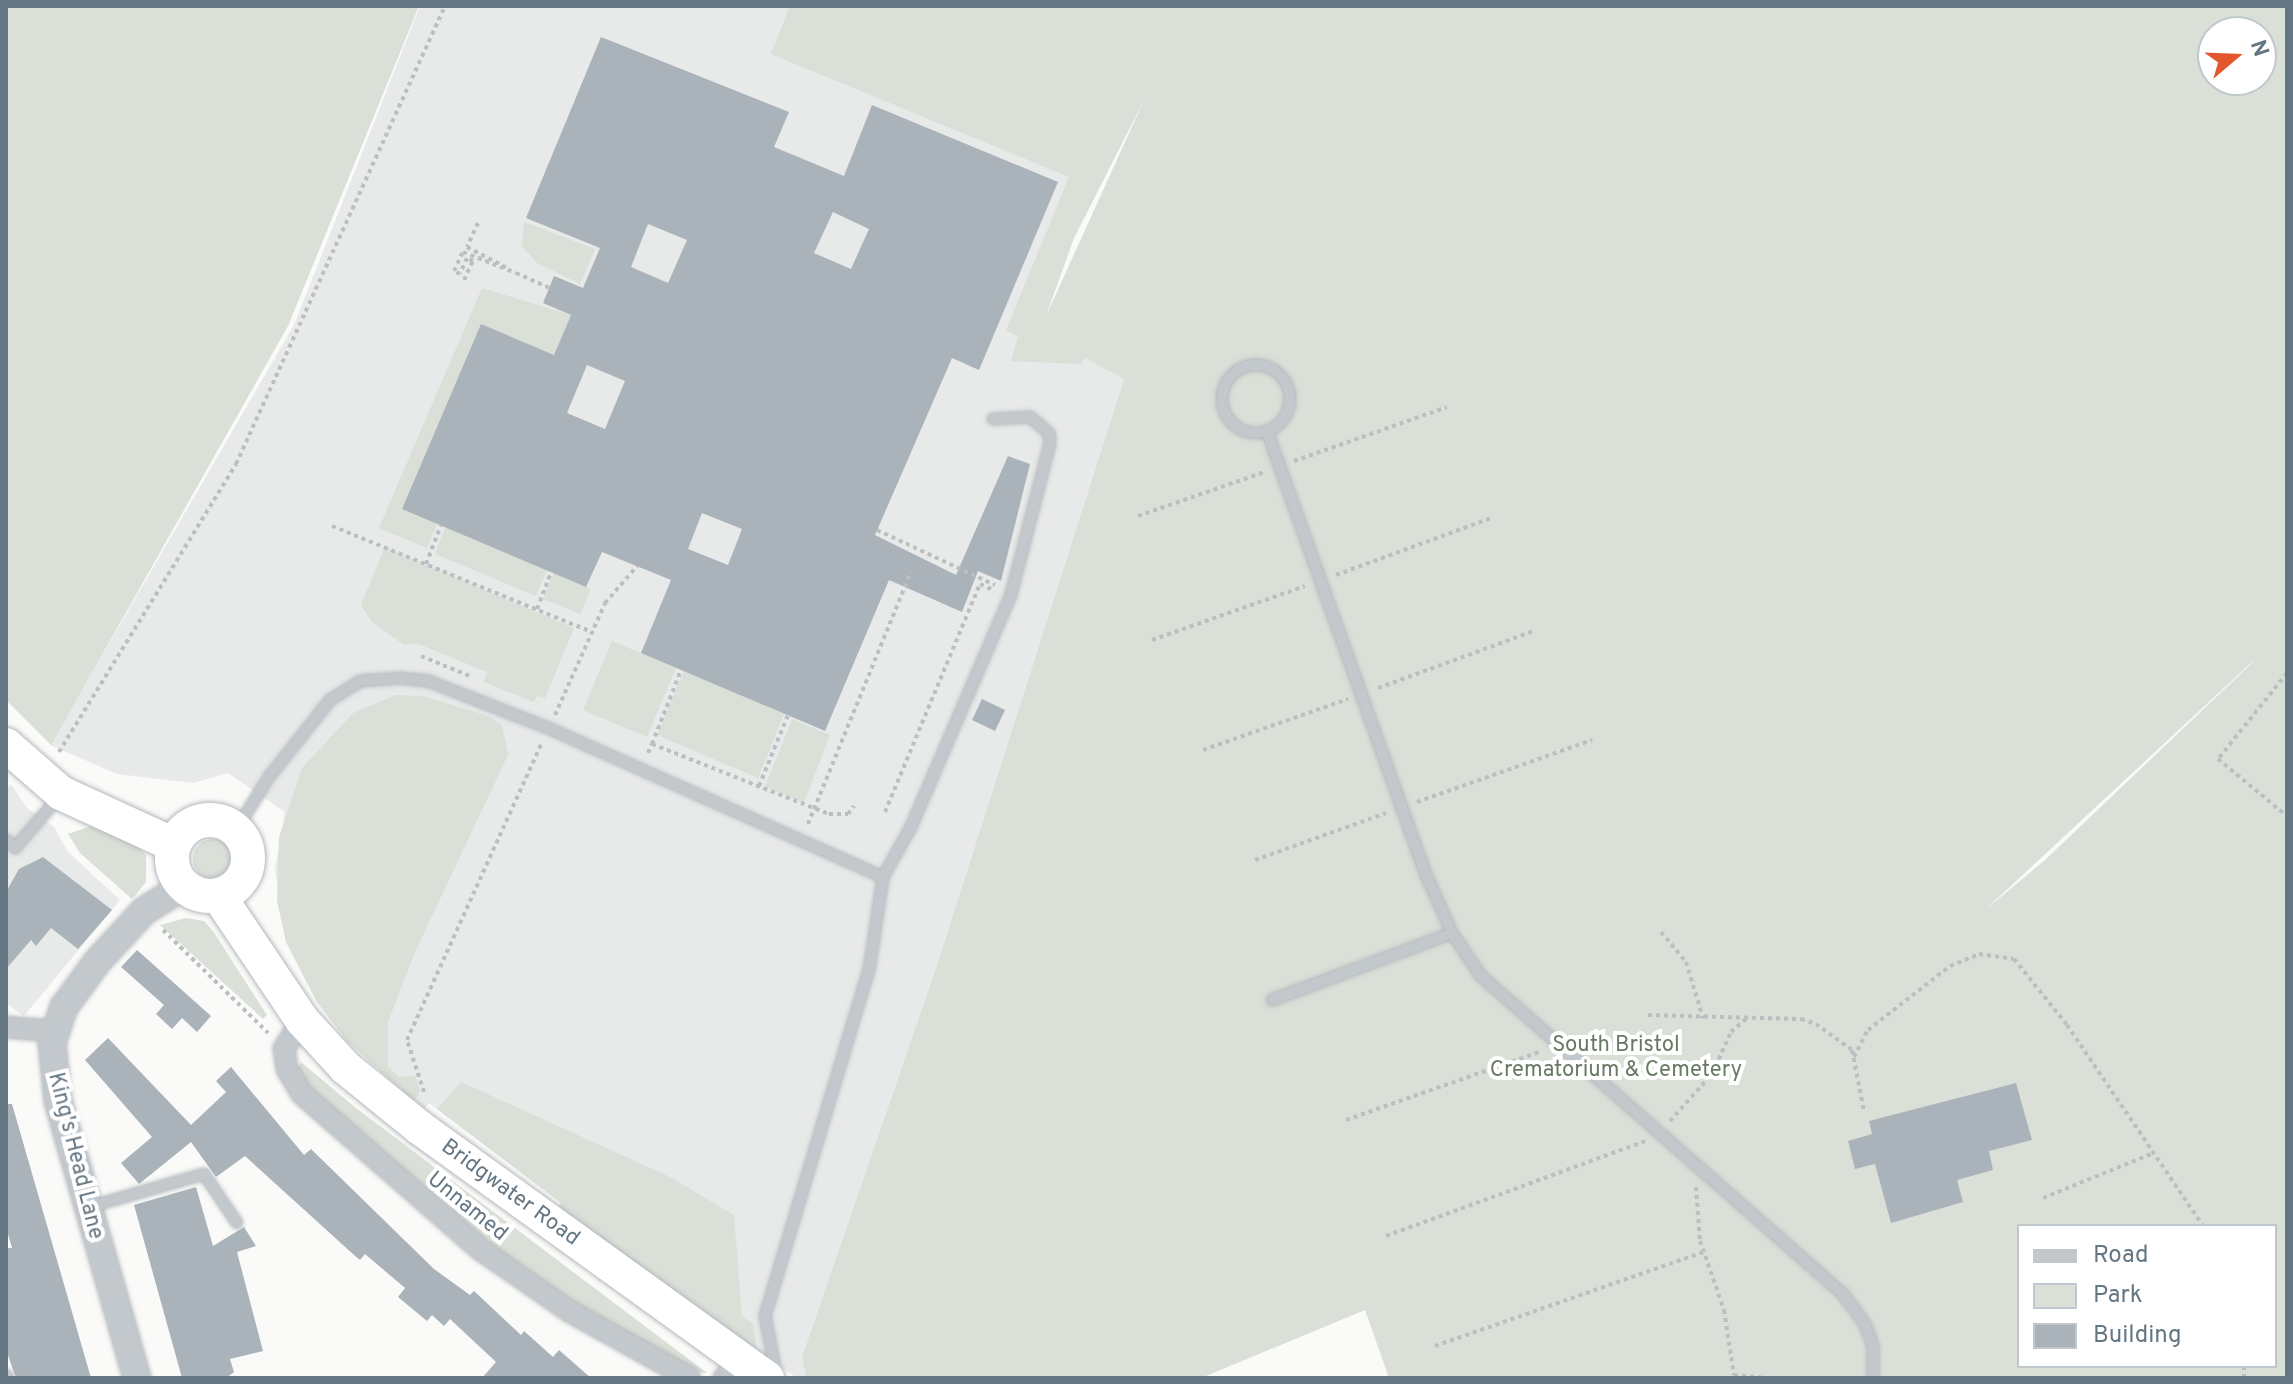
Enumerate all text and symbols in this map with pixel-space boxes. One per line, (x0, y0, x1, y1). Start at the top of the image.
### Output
north arrow (2197, 16, 2277, 96)
text: N (2243, 37, 2274, 61)
park label: South Bristol Crematorium & Cemetery (1490, 1032, 1742, 1084)
street label: King's Head Lane (42, 1070, 108, 1242)
street label: Bridgwater Road (436, 1134, 584, 1252)
street label: Unnamed (421, 1167, 513, 1247)
legend (2017, 1224, 2277, 1368)
text: Road (2093, 1241, 2149, 1271)
text: Park (2093, 1281, 2143, 1311)
text: Building (2093, 1321, 2182, 1351)

